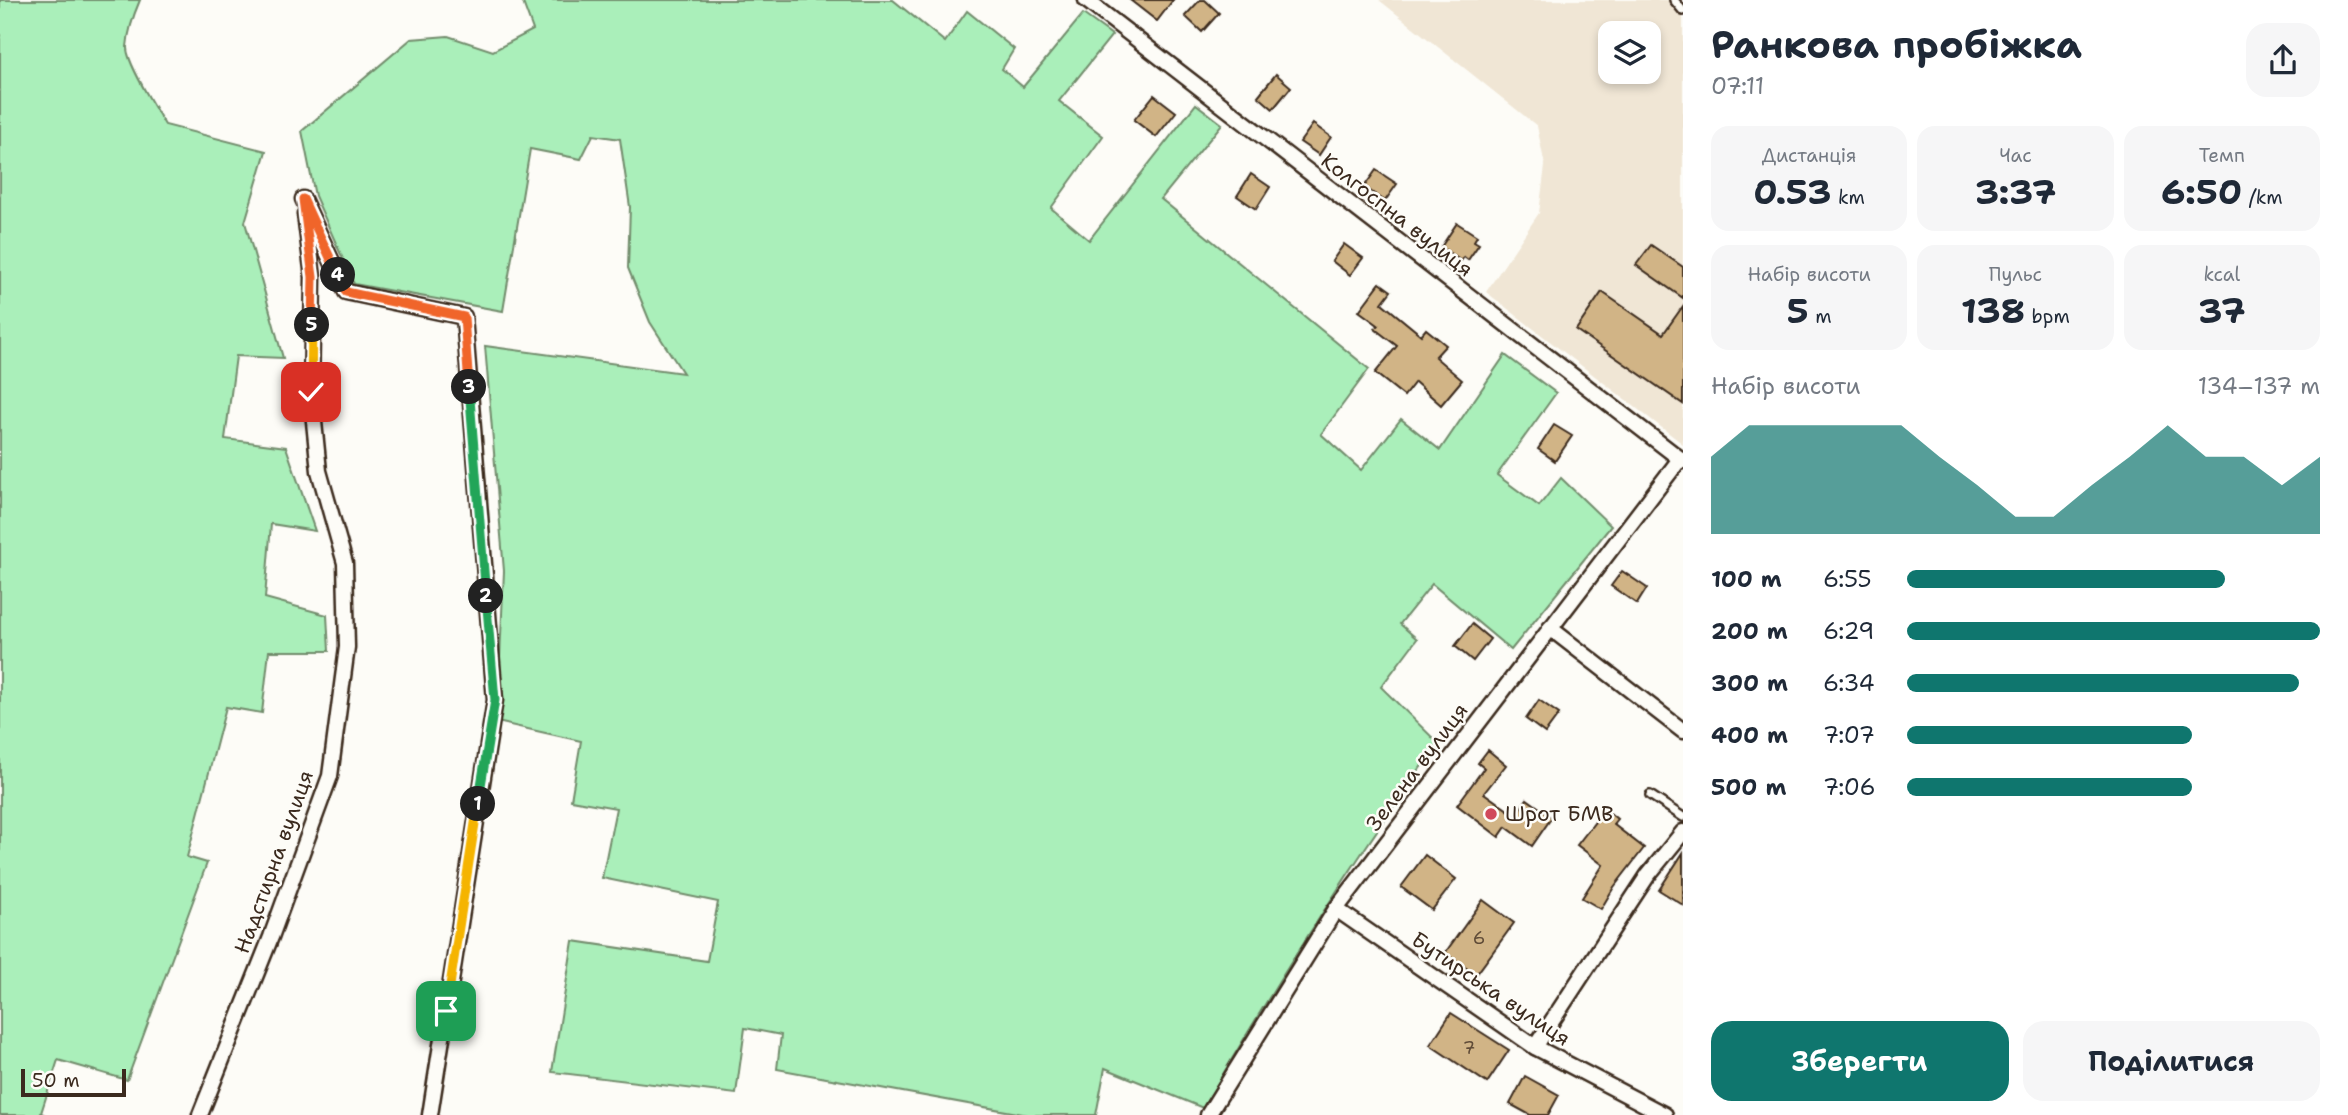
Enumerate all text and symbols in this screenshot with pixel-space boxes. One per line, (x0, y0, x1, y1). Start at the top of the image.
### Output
text: Ранкова пробіжка (1711, 19, 2082, 70)
map controls (1598, 21, 1661, 84)
button: layers (1598, 21, 1661, 84)
button: share (2246, 23, 2320, 97)
text: 07:11 (1711, 71, 1764, 101)
text: Дистанція (1762, 143, 1857, 168)
text: Час (1999, 143, 2032, 168)
text: Темп (2199, 143, 2245, 168)
street label: Колгоспна вулиця (1315, 147, 1479, 283)
text: 0.53 (1753, 168, 1832, 215)
text: 3:37 (1975, 168, 2056, 215)
text: 6:50 (2161, 168, 2242, 215)
text: km (1832, 185, 1865, 210)
text: /km (2242, 185, 2283, 210)
pin: 4 (320, 258, 356, 292)
text: 4 (331, 262, 344, 287)
text: Набір висоти (1747, 262, 1871, 287)
text: Пульс (1989, 262, 2042, 287)
text: kcal (2203, 262, 2240, 287)
text: 5 (1787, 287, 1809, 334)
text: 138 (1961, 287, 2025, 334)
text: 37 (2198, 287, 2246, 334)
text: m (1809, 304, 1832, 329)
text: bpm (2025, 304, 2070, 329)
pin: 5 (294, 308, 330, 342)
text: 5 (306, 312, 317, 337)
pin (281, 362, 341, 422)
pin: 3 (452, 370, 486, 404)
text: Набір висоти (1711, 371, 1861, 401)
text: 134–137 m (2198, 371, 2320, 401)
icon: check (292, 373, 330, 411)
text: 3 (462, 374, 475, 399)
text: 100 m (1711, 564, 1782, 594)
text: 6:55 (1823, 564, 1872, 594)
pin: 2 (468, 578, 504, 614)
text: 2 (479, 583, 492, 608)
text: 200 m (1711, 616, 1788, 646)
text: 6:29 (1823, 616, 1874, 646)
text: 300 m (1711, 668, 1788, 698)
text: 6:34 (1823, 668, 1875, 698)
street label: Зелена вулиця (1360, 697, 1474, 837)
text: 400 m (1711, 720, 1788, 750)
text: 7:07 (1823, 720, 1875, 750)
street label: Надстирна вулиця (228, 767, 320, 957)
text: 500 m (1711, 772, 1786, 802)
text: 7:06 (1823, 772, 1876, 802)
pin: 1 (461, 786, 496, 822)
text: 1 (473, 791, 482, 816)
place label: Шрот БМВ (1505, 800, 1613, 828)
marker: Шрот БМВ (1483, 806, 1499, 822)
street label: Бутирська вулиця (1406, 925, 1576, 1053)
house number: 6 (1473, 926, 1485, 950)
pin (416, 981, 476, 1041)
icon: arrive (427, 992, 465, 1030)
button: Зберегти (1711, 1021, 2009, 1101)
button: Поділитися (2023, 1021, 2320, 1101)
house number: 7 (1463, 1036, 1475, 1060)
scale bar (21, 1066, 126, 1098)
text: 50 m (32, 1068, 80, 1093)

